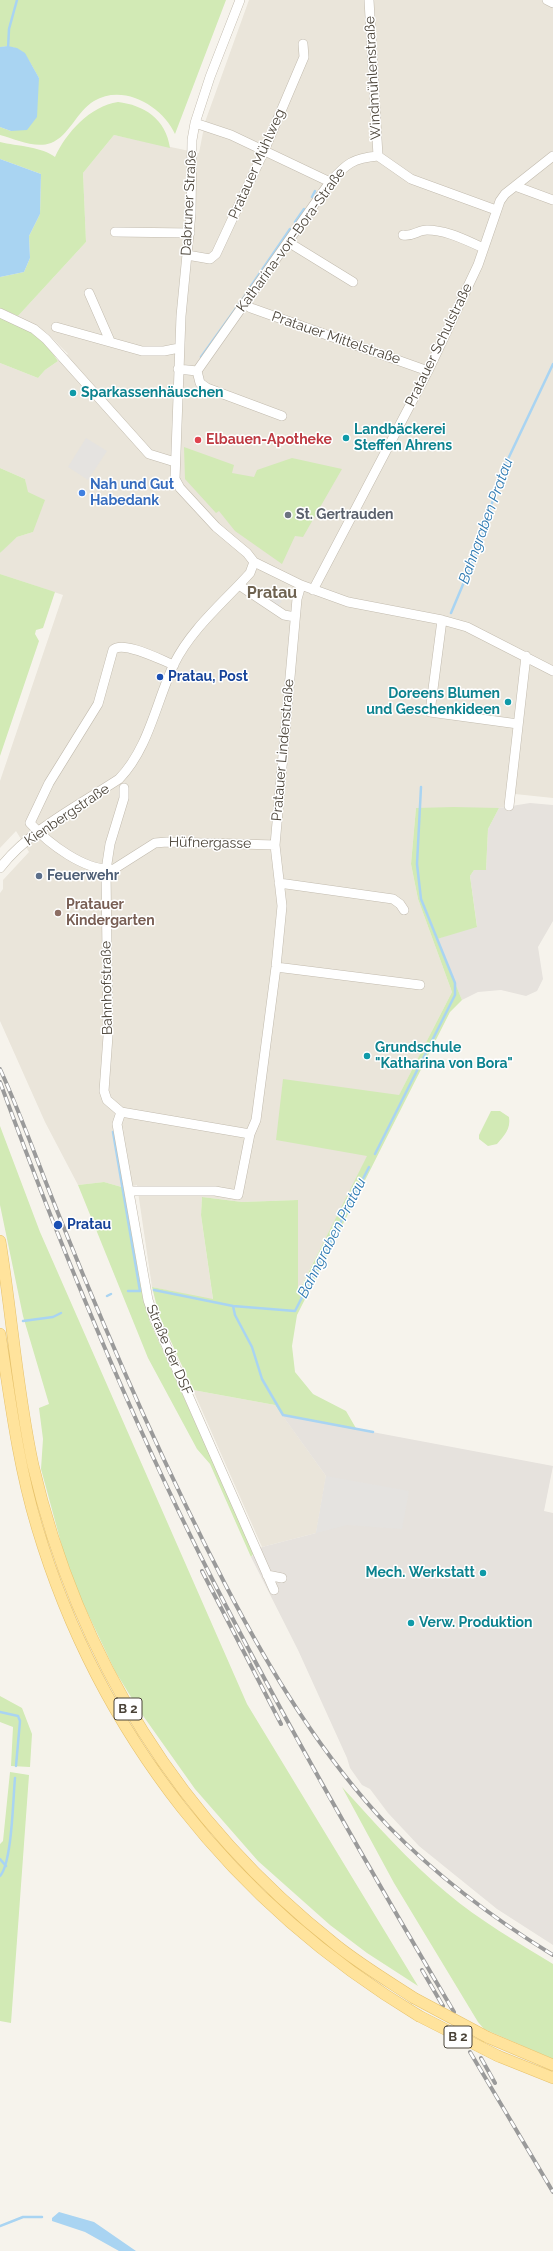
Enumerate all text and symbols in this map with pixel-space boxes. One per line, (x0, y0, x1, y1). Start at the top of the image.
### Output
street label: Windmühlenstraße (361, 16, 385, 140)
street label: Pratauer Mühlweg (225, 106, 289, 222)
street label: Dabruner Straße (178, 150, 200, 256)
street label: Katharina-von-Bora-Straße (233, 165, 349, 315)
street label: Pratauer Schulstraße (402, 281, 476, 409)
street label: Pratauer Mittelstraße (269, 308, 403, 368)
place label: Sparkassenhäuschen (81, 385, 224, 401)
marker: Sparkassenhäuschen (68, 388, 78, 398)
place label: Landbäckerei Steffen Ahrens (354, 422, 452, 454)
place label: Elbauen-Apotheke (206, 432, 332, 448)
marker: Landbäckerei Steffen Ahrens (341, 433, 351, 443)
marker: Elbauen-Apotheke (193, 435, 203, 445)
water label: Bahngraben Pratau (455, 456, 517, 586)
place label: Nah und Gut Habedank (90, 477, 174, 510)
marker: Nah und Gut Habedank (77, 488, 87, 498)
place label: St. Gertrauden (296, 507, 394, 523)
marker: St. Gertrauden (283, 510, 293, 520)
district label: Pratau (247, 583, 297, 603)
place label: Pratau, Post (168, 669, 248, 685)
marker: Pratau, Post (155, 672, 165, 682)
street label: Pratauer Lindenstraße (268, 678, 298, 822)
place label: Doreens Blumen und Geschenkideen (366, 686, 500, 718)
marker: Doreens Blumen und Geschenkideen (503, 697, 513, 707)
street label: Kienbergstraße (21, 780, 113, 850)
street label: Hüfnergasse (169, 834, 251, 852)
place label: Feuerwehr (47, 868, 119, 884)
marker: Feuerwehr (34, 871, 44, 881)
place label: Pratauer Kindergarten (66, 897, 155, 930)
marker: Pratauer Kindergarten (53, 908, 63, 918)
street label: Bahnhofstraße (98, 941, 116, 1035)
place label: Grundschule "Katharina von Bora" (375, 1040, 513, 1072)
marker: Grundschule "Katharina von Bora" (362, 1051, 372, 1061)
water label: Bahngraben Pratau (294, 1175, 370, 1301)
place label: Pratau (67, 1217, 111, 1233)
marker: Pratau (52, 1219, 64, 1231)
street label: Straße der DSF (142, 1302, 196, 1398)
place label: Mech. Werkstatt (365, 1565, 475, 1581)
marker: Mech. Werkstatt (478, 1568, 488, 1578)
place label: Verw. Produktion (419, 1615, 533, 1631)
marker: Verw. Produktion (406, 1618, 416, 1628)
road number: B 2 (114, 1698, 142, 1720)
road number: B 2 (444, 2026, 472, 2048)

